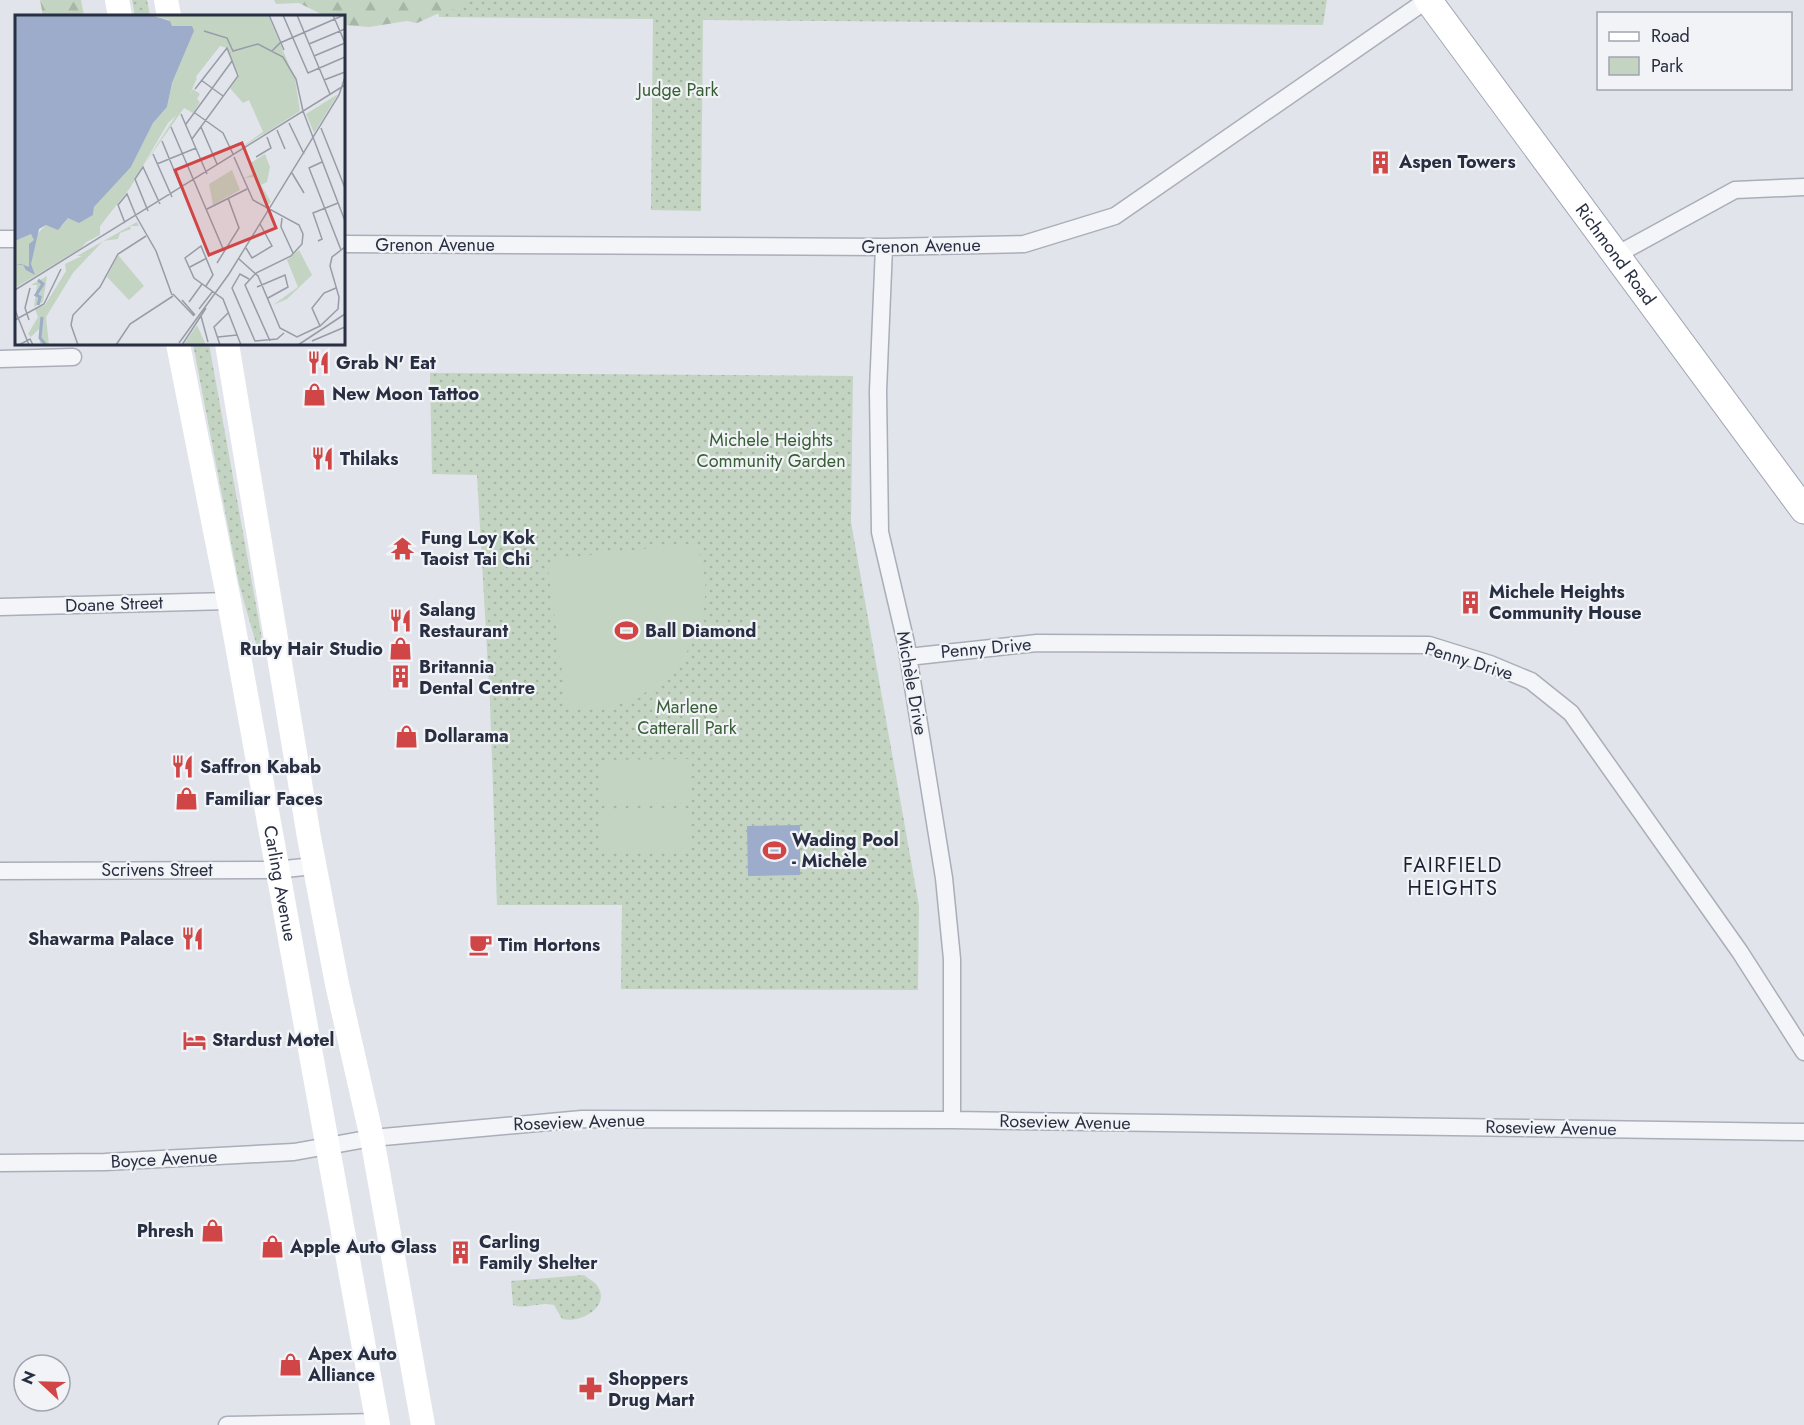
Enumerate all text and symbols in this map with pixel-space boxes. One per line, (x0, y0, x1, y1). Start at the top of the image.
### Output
legend (1597, 12, 1792, 90)
inset map (15, 15, 345, 345)
text: Road (1651, 23, 1690, 49)
text: Park (1651, 53, 1683, 79)
park label: Judge Park (635, 77, 719, 103)
building icon: Aspen Towers (1368, 149, 1394, 175)
place label: Aspen Towers (1398, 149, 1516, 175)
street label: Richmond Road (1569, 198, 1662, 311)
street label: Grenon Avenue (375, 232, 495, 258)
street label: Grenon Avenue (861, 232, 981, 260)
restaurant icon: Grab N' Eat (305, 350, 331, 376)
place label: Grab N' Eat (336, 350, 436, 376)
shop icon: New Moon Tattoo (301, 381, 327, 407)
place label: New Moon Tattoo (332, 381, 480, 407)
park label: Michele Heights Community Garden (696, 427, 846, 474)
restaurant icon: Thilaks (309, 446, 335, 472)
place label: Thilaks (340, 446, 398, 472)
place label: Fung Loy Kok Taoist Tai Chi (421, 525, 536, 572)
temple icon: Fung Loy Kok Taoist Tai Chi (390, 535, 416, 561)
place label: Michele Heights Community House (1489, 579, 1642, 626)
street label: Doane Street (65, 589, 164, 619)
building icon: Michele Heights Community House (1458, 589, 1484, 615)
place label: Salang Restaurant (419, 597, 508, 644)
restaurant icon: Salang Restaurant (388, 607, 414, 633)
sports icon: Ball Diamond (614, 618, 640, 644)
place label: Ball Diamond (645, 618, 756, 644)
street label: Michèle Drive (890, 629, 934, 737)
street label: Penny Drive (940, 631, 1032, 665)
street label: Penny Drive (1422, 635, 1516, 687)
place label: Ruby Hair Studio (240, 636, 383, 662)
shop icon: Ruby Hair Studio (388, 636, 414, 662)
place label: Britannia Dental Centre (419, 654, 535, 701)
building icon: Britannia Dental Centre (388, 664, 414, 690)
park label: Marlene Catterall Park (637, 694, 737, 741)
shop icon: Dollarama (393, 723, 419, 749)
place label: Dollarama (424, 723, 509, 749)
restaurant icon: Saffron Kabab (169, 754, 195, 780)
place label: Saffron Kabab (200, 754, 321, 780)
shop icon: Familiar Faces (174, 786, 200, 812)
place label: Familiar Faces (205, 786, 323, 812)
street label: Carling Avenue (257, 823, 303, 943)
place label: Wading Pool - Michèle (792, 827, 899, 874)
sports icon: Wading Pool - Michèle (761, 837, 787, 863)
district label: FAIRFIELD HEIGHTS (1403, 851, 1503, 903)
street label: Scrivens Street (101, 857, 213, 883)
place label: Shawarma Palace (28, 926, 174, 952)
restaurant icon: Shawarma Palace (179, 926, 205, 952)
cafe icon: Tim Hortons (467, 932, 493, 958)
place label: Tim Hortons (498, 932, 600, 958)
hotel icon: Stardust Motel (181, 1027, 207, 1053)
place label: Stardust Motel (212, 1027, 334, 1053)
street label: Roseview Avenue (513, 1107, 645, 1137)
street label: Roseview Avenue (999, 1108, 1131, 1136)
street label: Roseview Avenue (1485, 1114, 1617, 1142)
street label: Boyce Avenue (110, 1143, 218, 1175)
place label: Phresh (137, 1218, 194, 1244)
shop icon: Phresh (199, 1218, 225, 1244)
place label: Carling Family Shelter (479, 1229, 598, 1276)
shop icon: Apple Auto Glass (259, 1234, 285, 1260)
place label: Apple Auto Glass (289, 1234, 437, 1260)
building icon: Carling Family Shelter (448, 1239, 474, 1265)
place label: Apex Auto Alliance (307, 1341, 397, 1388)
shop icon: Apex Auto Alliance (277, 1351, 303, 1377)
north arrow (12, 1353, 72, 1413)
place label: Shoppers Drug Mart (608, 1366, 694, 1413)
text: N (16, 1367, 42, 1388)
pharmacy icon: Shoppers Drug Mart (577, 1376, 603, 1402)

